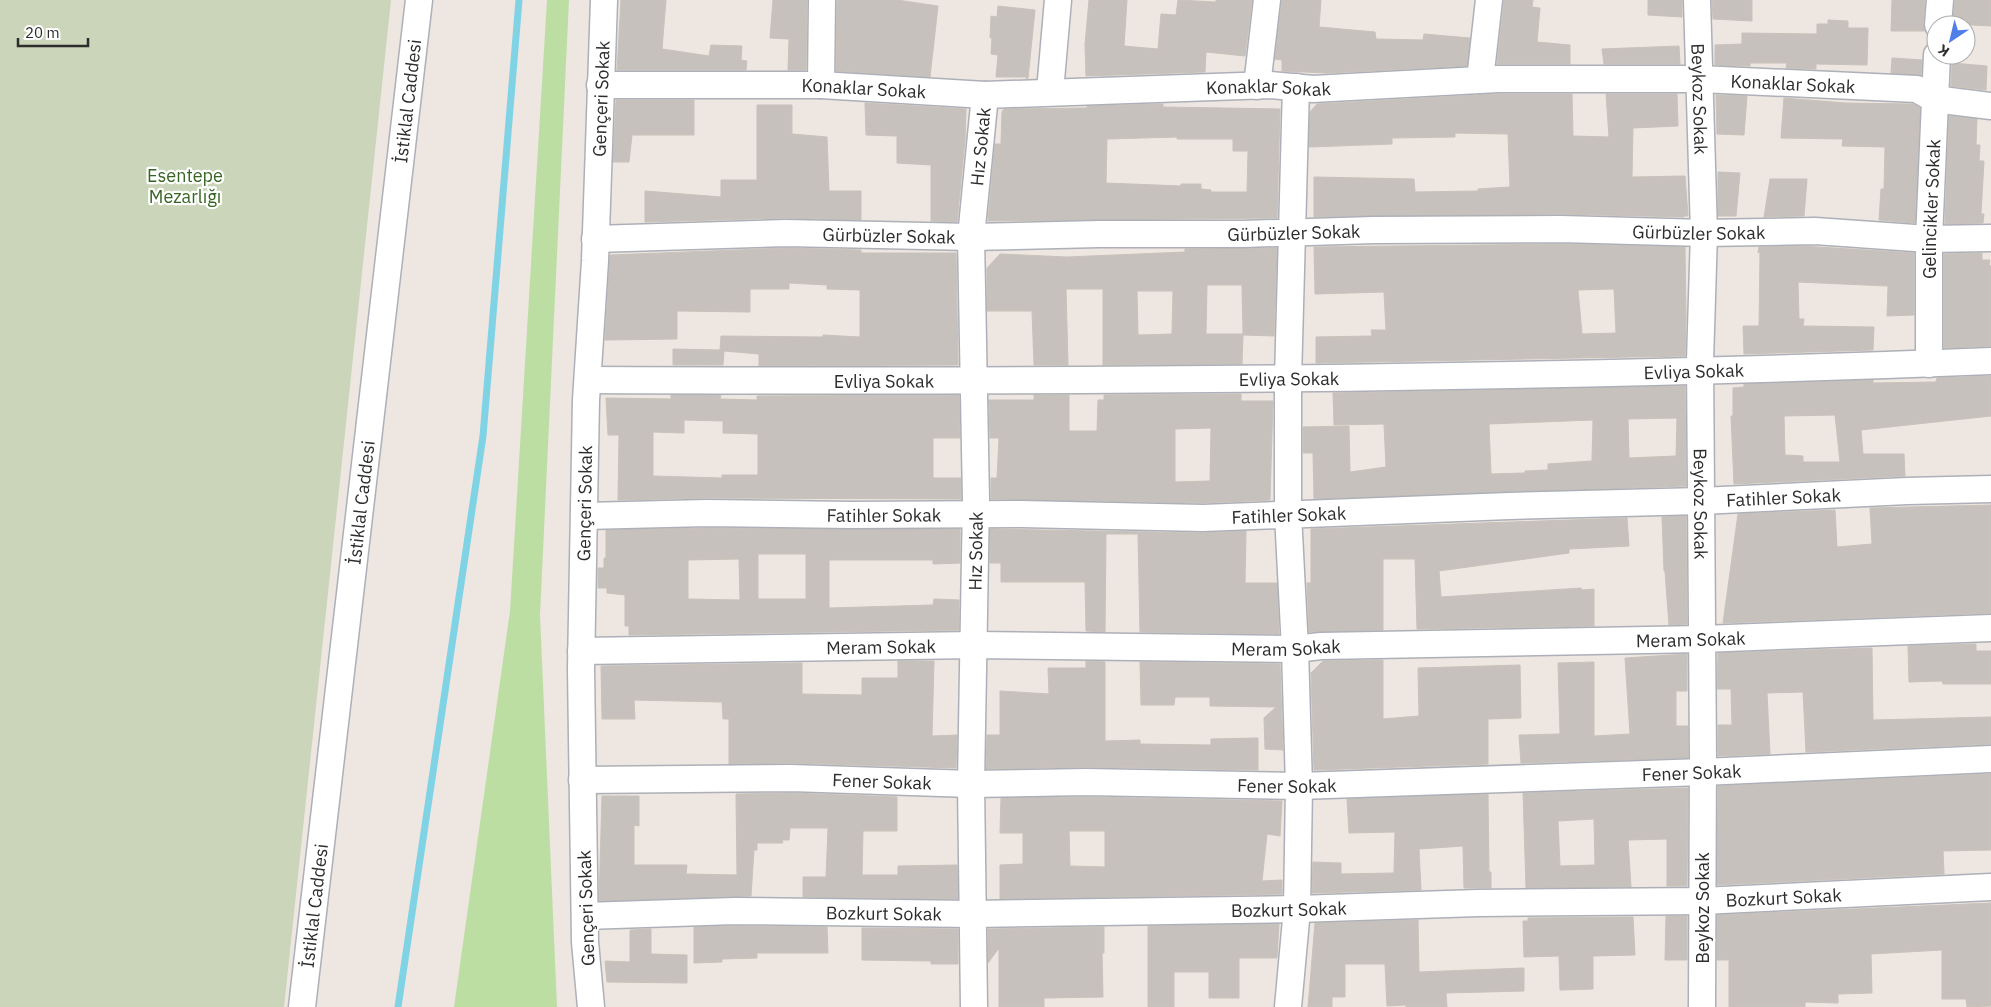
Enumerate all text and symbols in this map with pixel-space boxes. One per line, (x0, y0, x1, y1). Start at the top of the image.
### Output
scale bar (18, 15, 88, 47)
north arrow (1926, 15, 1976, 65)
text: 20 m (25, 23, 60, 42)
street label: İstiklal Caddesi (389, 38, 426, 164)
street label: Gençeri Sokak (587, 40, 614, 157)
text: K (1934, 40, 1953, 61)
street label: Beykoz Sokak (1687, 43, 1713, 155)
street label: Konaklar Sokak (1730, 69, 1856, 98)
street label: Konaklar Sokak (1206, 73, 1332, 101)
street label: Konaklar Sokak (802, 74, 927, 103)
street label: Hız Sokak (965, 106, 995, 187)
street label: Gelincikler Sokak (1918, 138, 1945, 279)
park label: Esentepe Mezarlığı (147, 164, 223, 208)
street label: Gürbüzler Sokak (1227, 219, 1361, 246)
street label: Gürbüzler Sokak (1632, 219, 1766, 245)
street label: Gürbüzler Sokak (822, 222, 956, 248)
street label: Evliya Sokak (1643, 358, 1745, 384)
street label: Evliya Sokak (1239, 366, 1340, 390)
street label: Evliya Sokak (834, 369, 935, 392)
street label: İstiklal Caddesi (342, 439, 379, 566)
street label: Gençeri Sokak (572, 445, 597, 562)
street label: Beykoz Sokak (1689, 448, 1713, 560)
street label: Fatihler Sokak (1726, 483, 1842, 511)
street label: Fatihler Sokak (1231, 501, 1347, 528)
street label: Fatihler Sokak (826, 503, 942, 527)
street label: Hız Sokak (963, 511, 987, 591)
street label: Meram Sokak (1636, 626, 1746, 652)
street label: Meram Sokak (826, 634, 937, 659)
street label: Meram Sokak (1231, 634, 1341, 661)
street label: Fener Sokak (1641, 759, 1742, 786)
street label: Fener Sokak (832, 768, 933, 794)
street label: Fener Sokak (1237, 773, 1338, 798)
street label: İstiklal Caddesi (295, 842, 332, 969)
street label: Gençeri Sokak (572, 849, 600, 966)
street label: Beykoz Sokak (1691, 852, 1714, 964)
street label: Bozkurt Sokak (1725, 883, 1843, 911)
street label: Bozkurt Sokak (1231, 896, 1348, 922)
street label: Bozkurt Sokak (826, 901, 943, 925)

